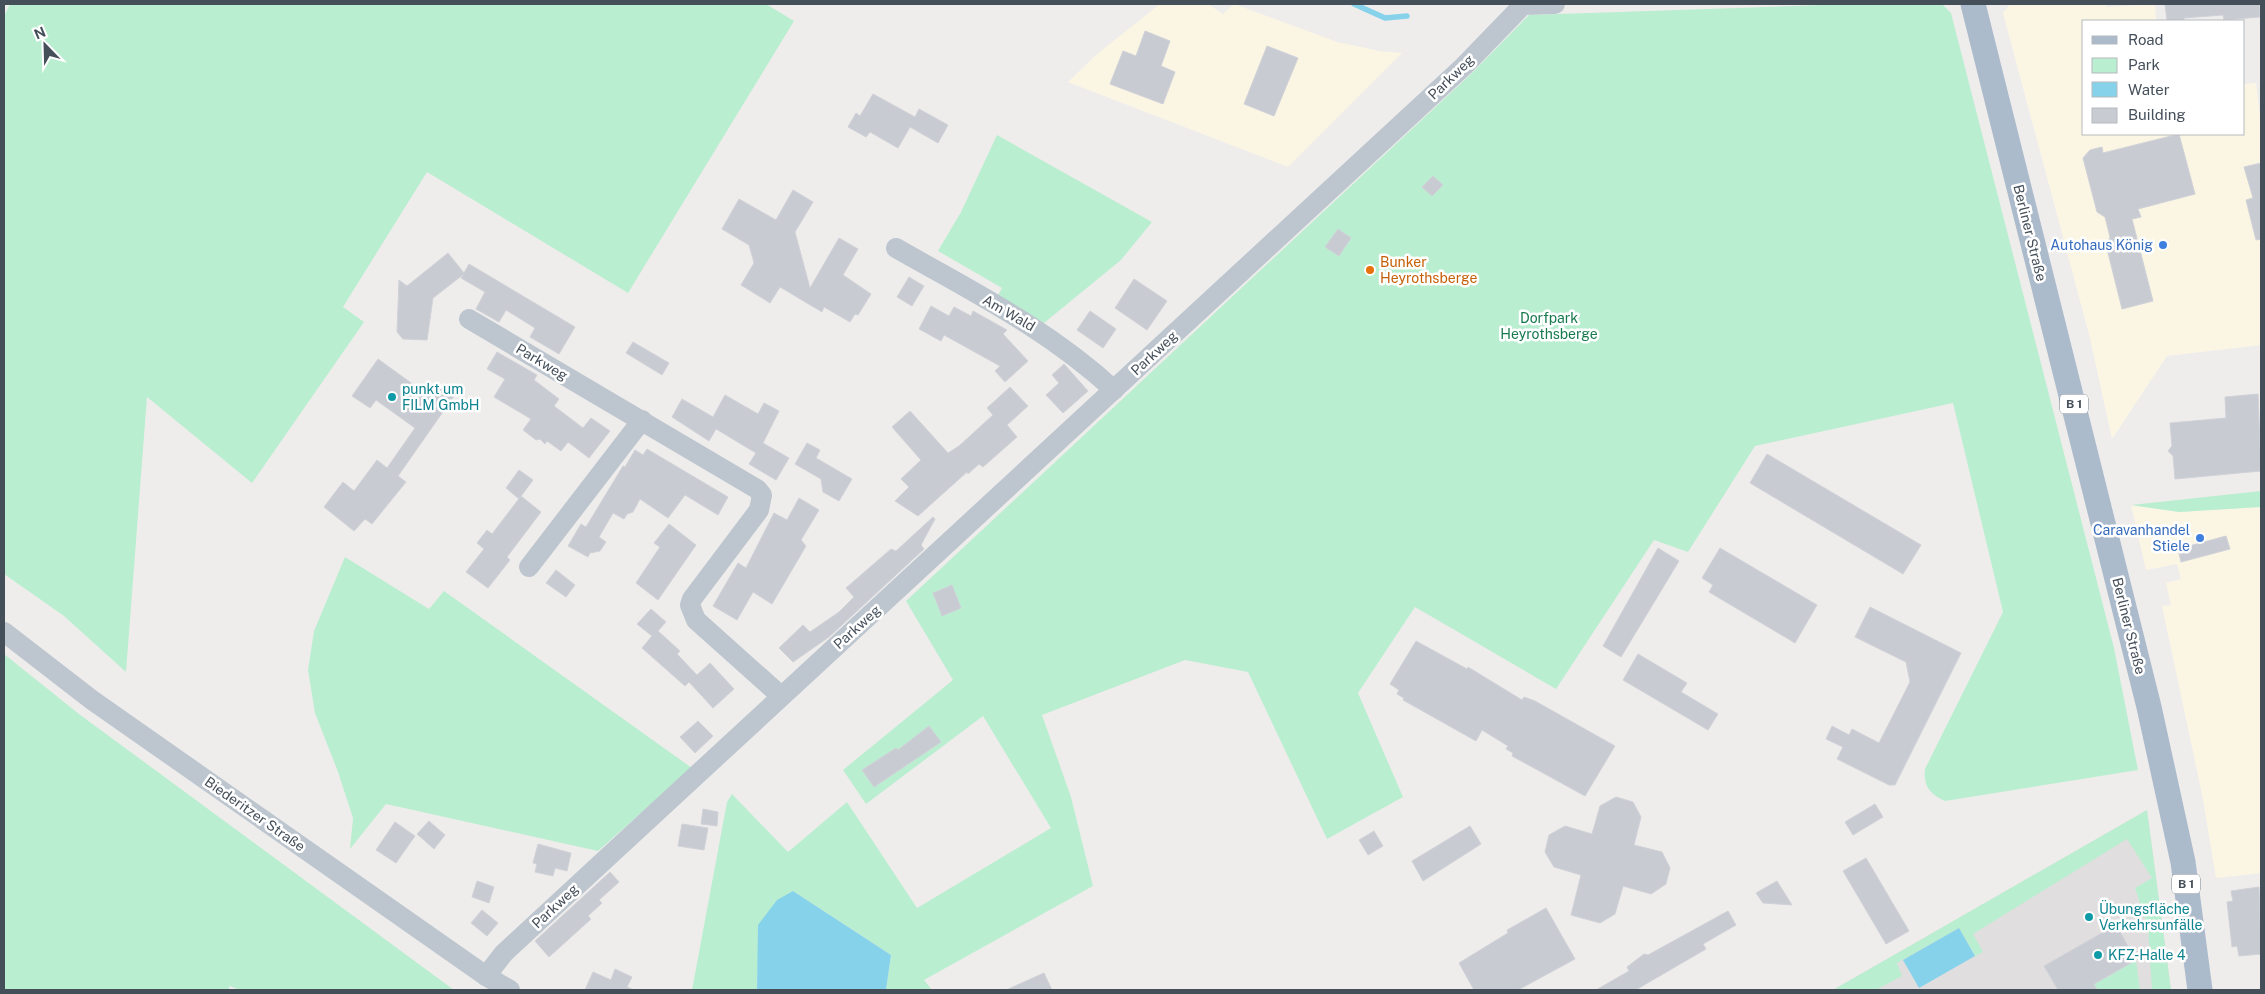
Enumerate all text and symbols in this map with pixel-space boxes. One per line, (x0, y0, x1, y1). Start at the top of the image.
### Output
north arrow (20, 20, 70, 70)
legend (2082, 20, 2245, 135)
text: N (32, 24, 48, 43)
text: Road (2128, 31, 2164, 48)
street label: Parkweg (1425, 51, 1477, 103)
text: Park (2128, 56, 2160, 73)
text: Water (2128, 81, 2170, 98)
text: Building (2128, 106, 2186, 123)
street label: Berliner Straße (2010, 183, 2050, 283)
place label: Autohaus König (2050, 237, 2153, 253)
marker: Autohaus König (2157, 239, 2169, 251)
place label: Bunker Heyrothsberge (1380, 254, 1477, 286)
marker: Bunker Heyrothsberge (1364, 264, 1376, 276)
street label: Am Wald (980, 292, 1038, 334)
park label: Dorfpark Heyrothsberge (1500, 310, 1598, 342)
street label: Parkweg (1128, 327, 1181, 378)
street label: Parkweg (513, 340, 571, 384)
place label: punkt um FILM GmbH (402, 381, 480, 413)
marker: punkt um FILM GmbH (386, 391, 398, 403)
road number: B 1 (2060, 394, 2088, 414)
place label: Caravanhandel Stiele (2093, 522, 2190, 554)
marker: Caravanhandel Stiele (2194, 532, 2206, 544)
street label: Berliner Straße (2109, 576, 2149, 676)
street label: Parkweg (830, 602, 884, 652)
street label: Biederitzer Straße (202, 773, 308, 855)
road number: B 1 (2172, 874, 2200, 894)
street label: Parkweg (529, 880, 582, 931)
place label: Übungsfläche Verkehrsunfälle (2099, 899, 2203, 933)
marker: Übungsfläche Verkehrsunfälle (2083, 911, 2095, 923)
place label: KFZ-Halle 4 (2108, 947, 2186, 963)
marker: KFZ-Halle 4 (2092, 949, 2104, 961)

